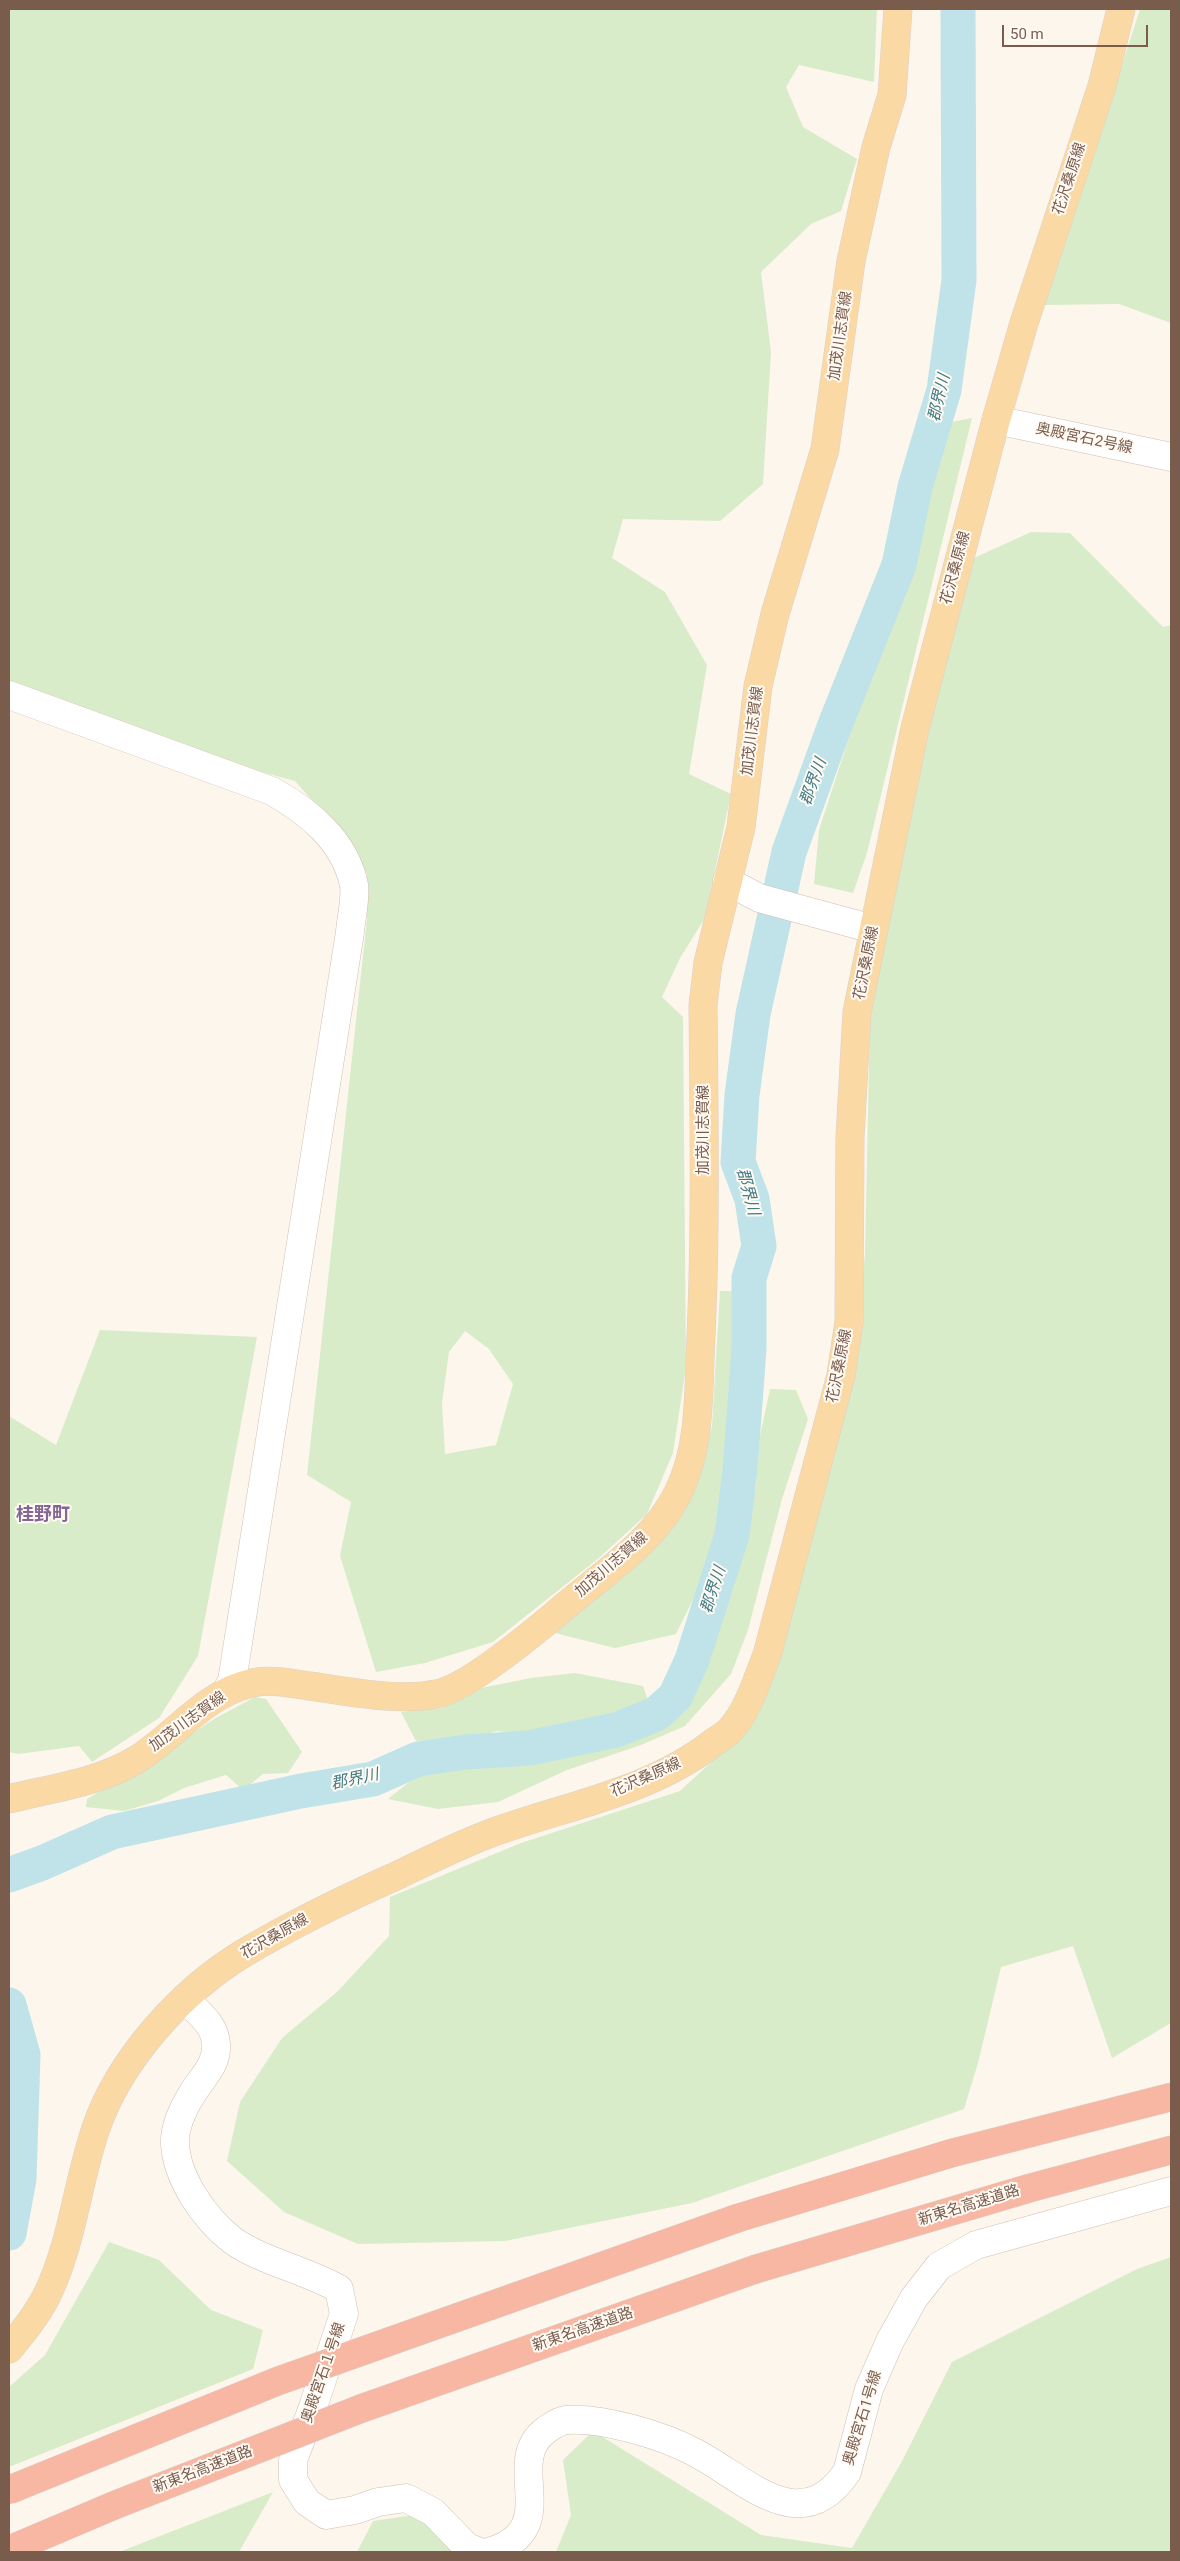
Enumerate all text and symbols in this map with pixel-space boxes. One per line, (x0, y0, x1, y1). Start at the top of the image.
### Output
scale bar (1005, 15, 1151, 47)
text: 50 m (1010, 25, 1044, 43)
street label: 花沢桑原線 (1050, 141, 1090, 217)
street label: 加茂川志賀線 (826, 290, 856, 382)
water label: 郡界川 (925, 372, 955, 424)
street label: 奥殿宮石2号線 (1034, 420, 1134, 458)
street label: 花沢桑原線 (938, 529, 974, 607)
street label: 加茂川志賀線 (739, 685, 767, 777)
water label: 郡界川 (797, 756, 831, 808)
street label: 花沢桑原線 (851, 924, 883, 1002)
street label: 加茂川志賀線 (695, 1085, 713, 1175)
water label: 郡界川 (732, 1166, 762, 1218)
street label: 花沢桑原線 (824, 1327, 856, 1405)
district label: 桂野町 (16, 1504, 70, 1526)
street label: 加茂川志賀線 (572, 1529, 652, 1601)
water label: 郡界川 (697, 1564, 731, 1616)
street label: 加茂川志賀線 (146, 1688, 230, 1756)
street label: 花沢桑原線 (608, 1755, 684, 1801)
water label: 郡界川 (330, 1766, 380, 1794)
street label: 花沢桑原線 (238, 1910, 312, 1964)
street label: 新東名高速道路 (916, 2182, 1022, 2230)
street label: 新東名高速道路 (530, 2304, 636, 2356)
street label: 奥殿宮石１号線 (298, 2320, 350, 2426)
street label: 奥殿宮石1号線 (840, 2368, 886, 2468)
street label: 新東名高速道路 (151, 2443, 255, 2497)

